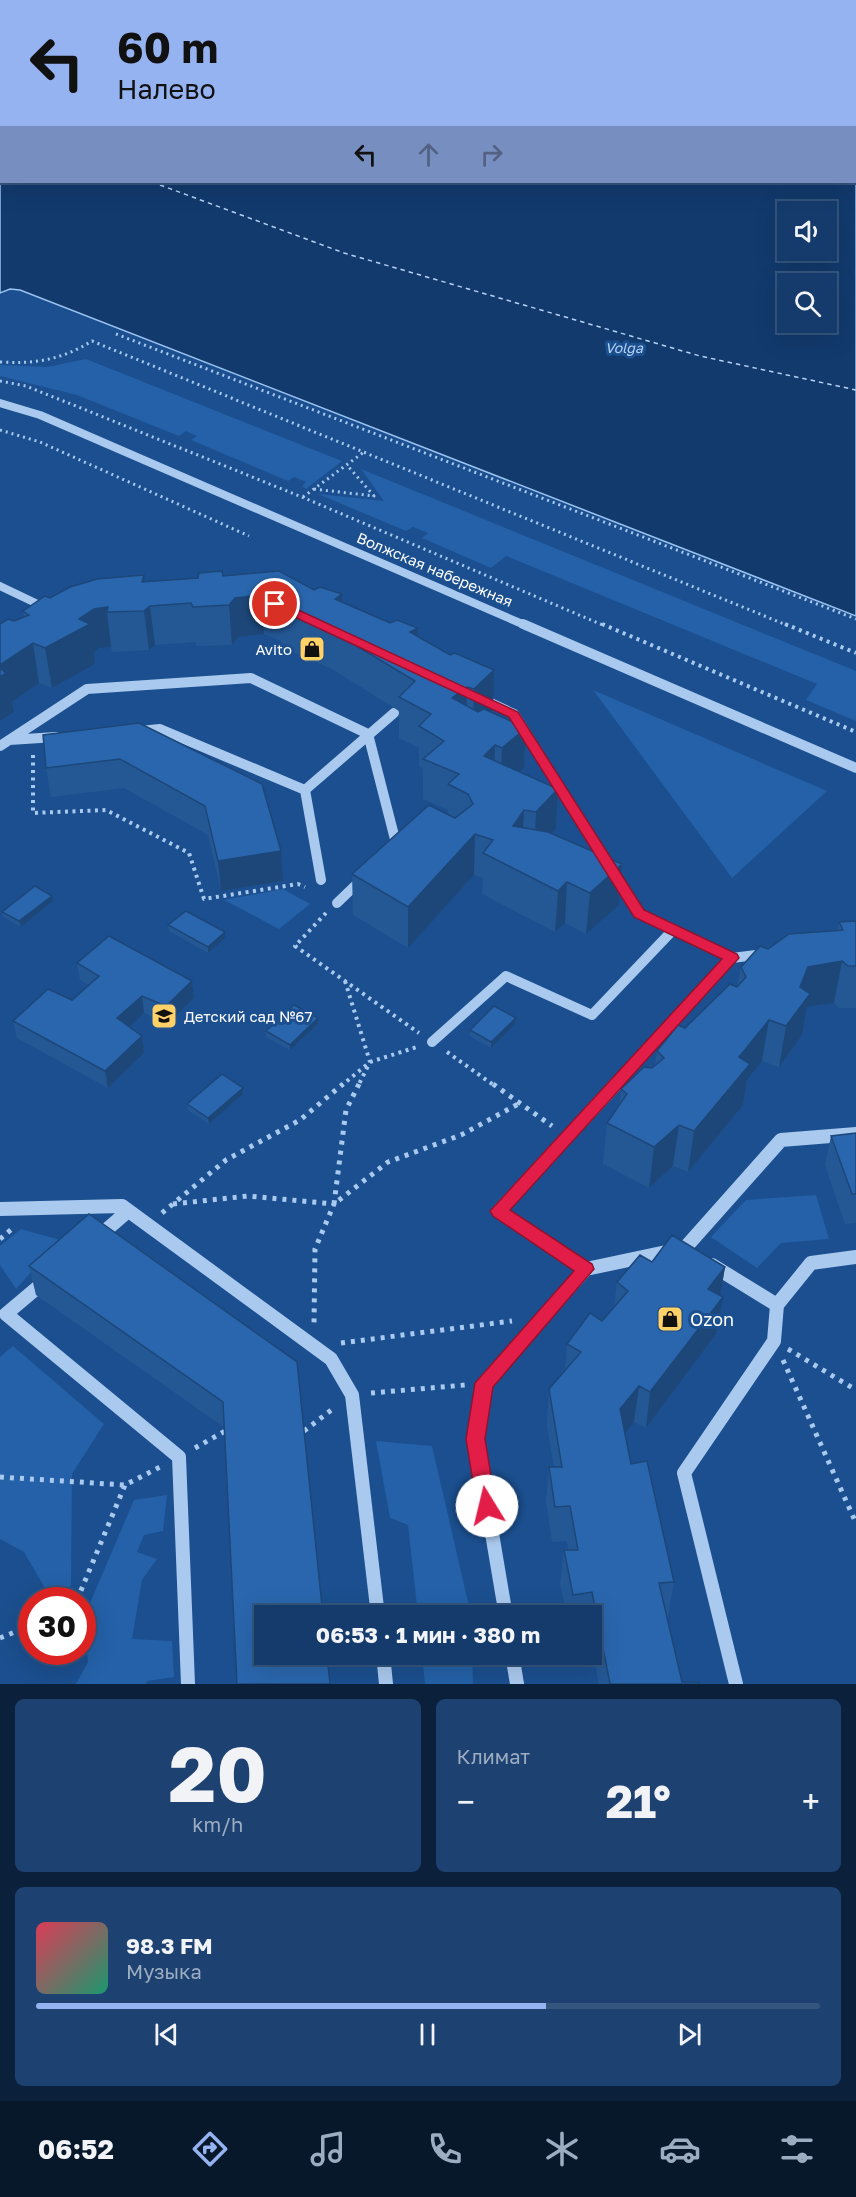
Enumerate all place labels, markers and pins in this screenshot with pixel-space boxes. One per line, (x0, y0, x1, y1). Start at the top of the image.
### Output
pin (249, 578, 300, 629)
shop icon: Avito (297, 634, 327, 664)
place label: Avito (255, 640, 292, 658)
school or university icon: Детский сад №67 (149, 1001, 179, 1031)
place label: Детский сад №67 (184, 1007, 312, 1025)
shop icon: Ozon (655, 1304, 685, 1334)
place label: Ozon (690, 1308, 734, 1330)

